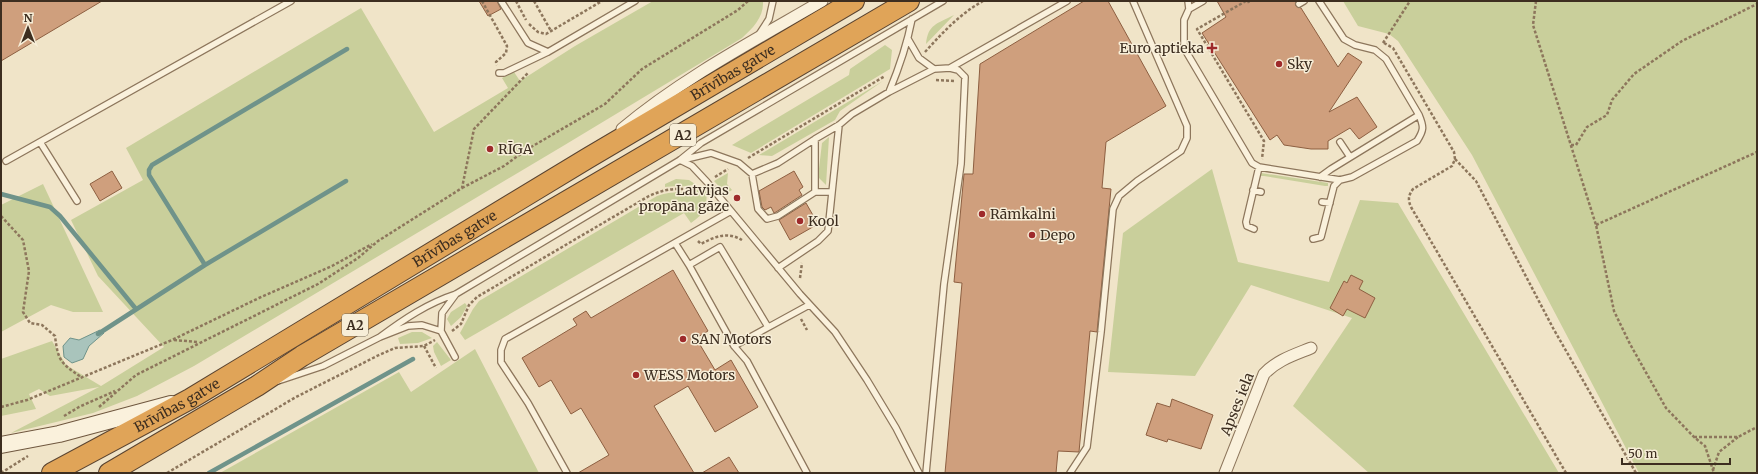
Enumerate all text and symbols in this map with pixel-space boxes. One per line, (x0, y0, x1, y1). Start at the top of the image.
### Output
north arrow (8, 8, 48, 48)
text: N (24, 11, 33, 25)
place label: Euro aptieka (1119, 39, 1204, 57)
street label: Brīvības gatve (687, 41, 778, 105)
marker: Euro aptieka (1207, 43, 1217, 53)
place label: Sky (1287, 55, 1313, 73)
marker: Sky (1274, 59, 1284, 69)
road number: A2 (670, 124, 696, 146)
place label: RĪGA (498, 140, 533, 158)
marker: RĪGA (485, 144, 495, 154)
place label: Latvijas propāna gāze (639, 181, 729, 215)
marker: Latvijas propāna gāze (732, 193, 742, 203)
place label: Rāmkalni (990, 205, 1056, 223)
street label: Brīvības gatve (409, 206, 500, 271)
marker: Rāmkalni (977, 209, 987, 219)
place label: Kool (808, 212, 839, 230)
marker: Kool (795, 216, 805, 226)
place label: Depo (1040, 226, 1075, 244)
marker: Depo (1027, 230, 1037, 240)
road number: A2 (342, 314, 368, 336)
place label: SAN Motors (691, 330, 772, 348)
marker: SAN Motors (678, 334, 688, 344)
place label: WESS Motors (643, 366, 735, 384)
street label: Apses iela (1216, 369, 1258, 439)
marker: WESS Motors (631, 370, 641, 380)
street label: Brīvības gatve (131, 374, 223, 436)
scale bar (1622, 440, 1730, 466)
text: 50 m (1628, 446, 1657, 461)

